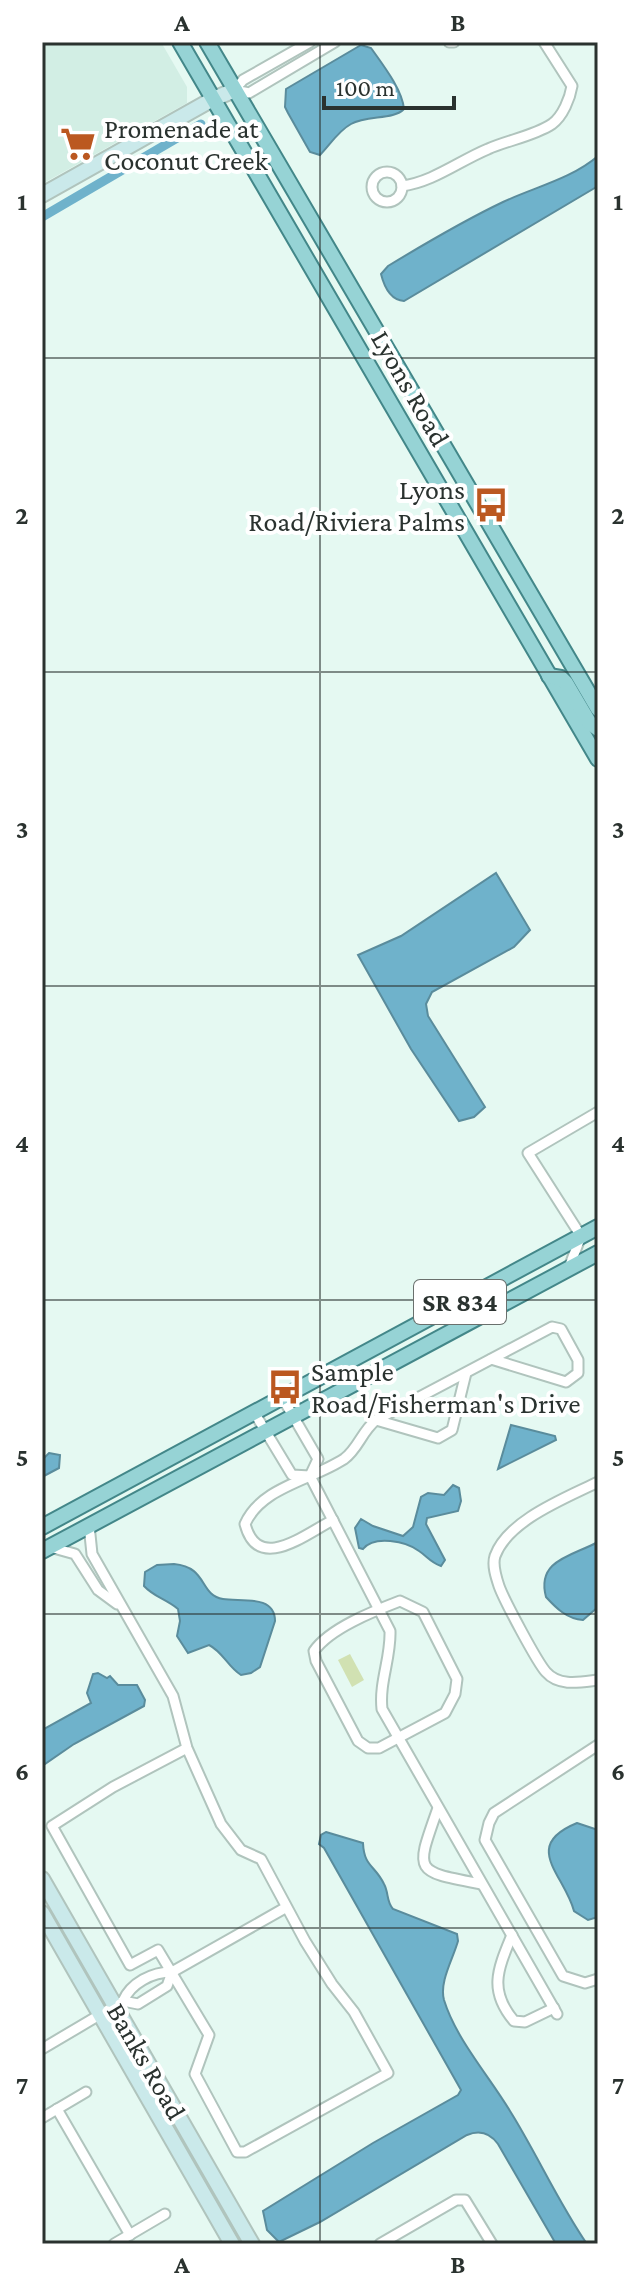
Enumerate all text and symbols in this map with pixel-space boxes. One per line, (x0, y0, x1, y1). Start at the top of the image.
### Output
text: A (173, 8, 190, 37)
text: B (450, 8, 466, 37)
scale bar (324, 60, 454, 110)
text: 100 m (336, 74, 395, 101)
place label: Promenade at Coconut Creek (104, 113, 269, 176)
supermarket icon: Promenade at Coconut Creek (59, 125, 97, 163)
text: 1 (17, 187, 27, 216)
text: 1 (613, 187, 623, 216)
street label: Lyons Road (365, 325, 456, 452)
place label: Lyons Road/Riviera Palms (248, 474, 465, 537)
bus stop icon: Lyons Road/Riviera Palms (472, 486, 510, 524)
text: 2 (15, 501, 29, 530)
text: 2 (611, 501, 625, 530)
text: 3 (16, 815, 28, 844)
text: 3 (612, 815, 624, 844)
text: 4 (15, 1129, 29, 1158)
text: 4 (611, 1129, 625, 1158)
road number: SR 834 (414, 1280, 506, 1324)
place label: Sample Road/Fisherman's Drive (311, 1356, 581, 1419)
bus stop icon: Sample Road/Fisherman's Drive (266, 1368, 304, 1406)
text: 5 (16, 1443, 28, 1472)
text: 5 (612, 1443, 624, 1472)
text: 6 (15, 1757, 29, 1786)
text: 6 (611, 1757, 625, 1786)
street label: Banks Road (101, 1997, 193, 2125)
text: 7 (16, 2071, 28, 2100)
text: 7 (612, 2071, 624, 2100)
text: A (173, 2250, 190, 2279)
text: B (450, 2250, 466, 2279)

